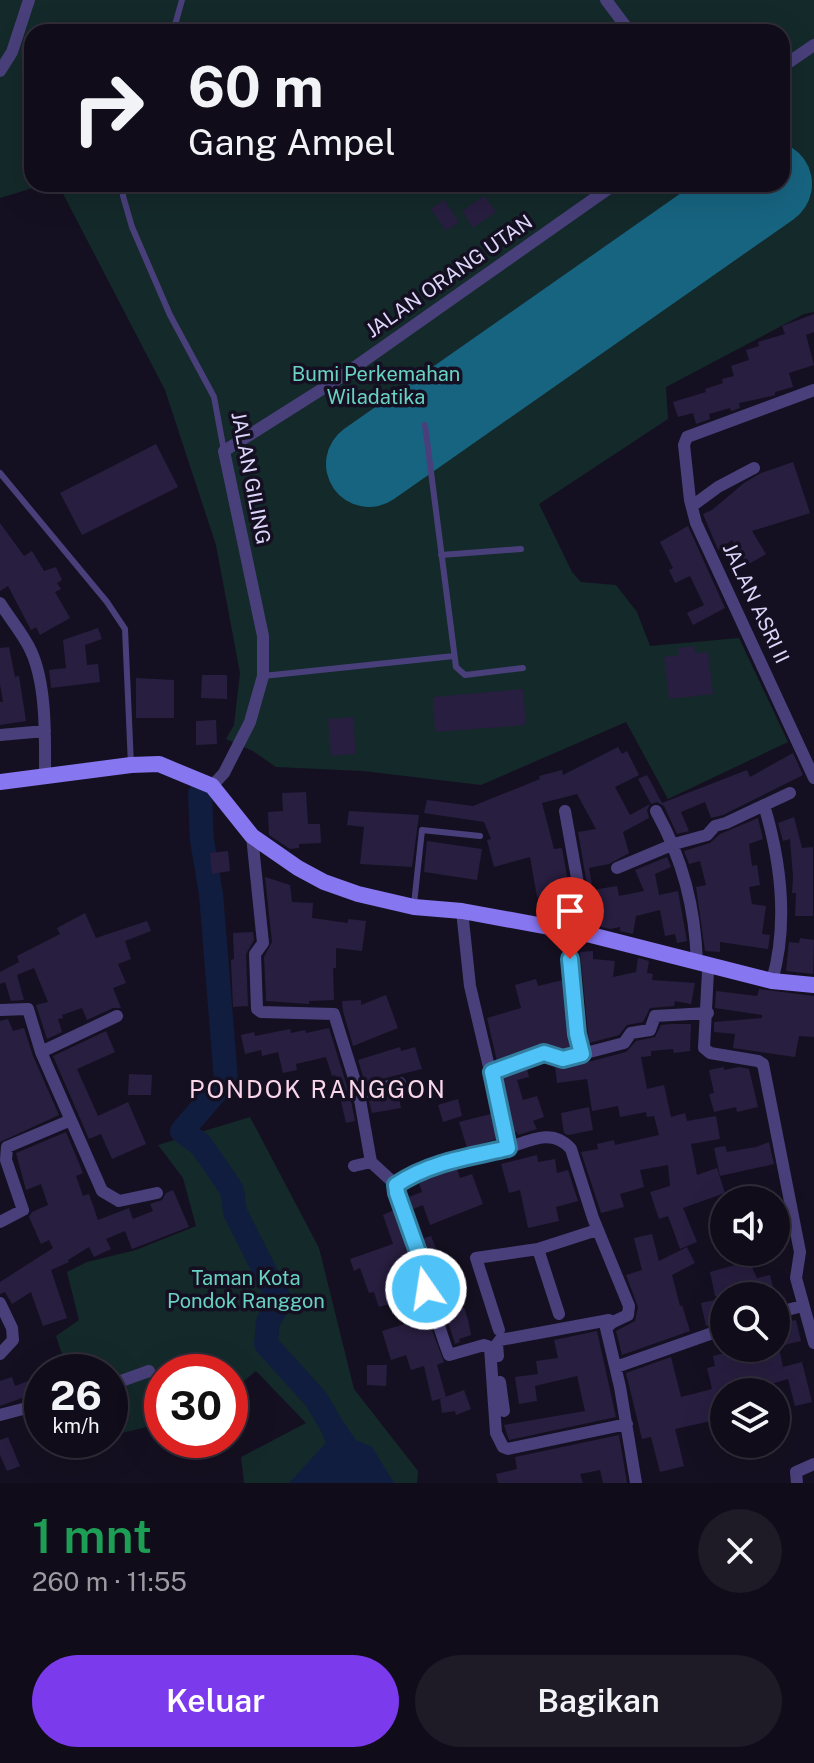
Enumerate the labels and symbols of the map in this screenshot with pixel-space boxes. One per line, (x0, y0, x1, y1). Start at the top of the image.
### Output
street label: JALAN ORANG UTAN (361, 209, 537, 343)
park label: Bumi Perkemahan Wiladatika (292, 362, 460, 409)
street label: JALAN GILING (226, 410, 276, 546)
street label: JALAN ASRI II (718, 539, 794, 667)
pin (536, 877, 604, 959)
district label: PONDOK RANGGON (189, 1075, 447, 1103)
position arrow (384, 1247, 468, 1331)
park label: Taman Kota Pondok Ranggon (167, 1266, 325, 1313)
speed limit sign: 30 (144, 1354, 248, 1458)

